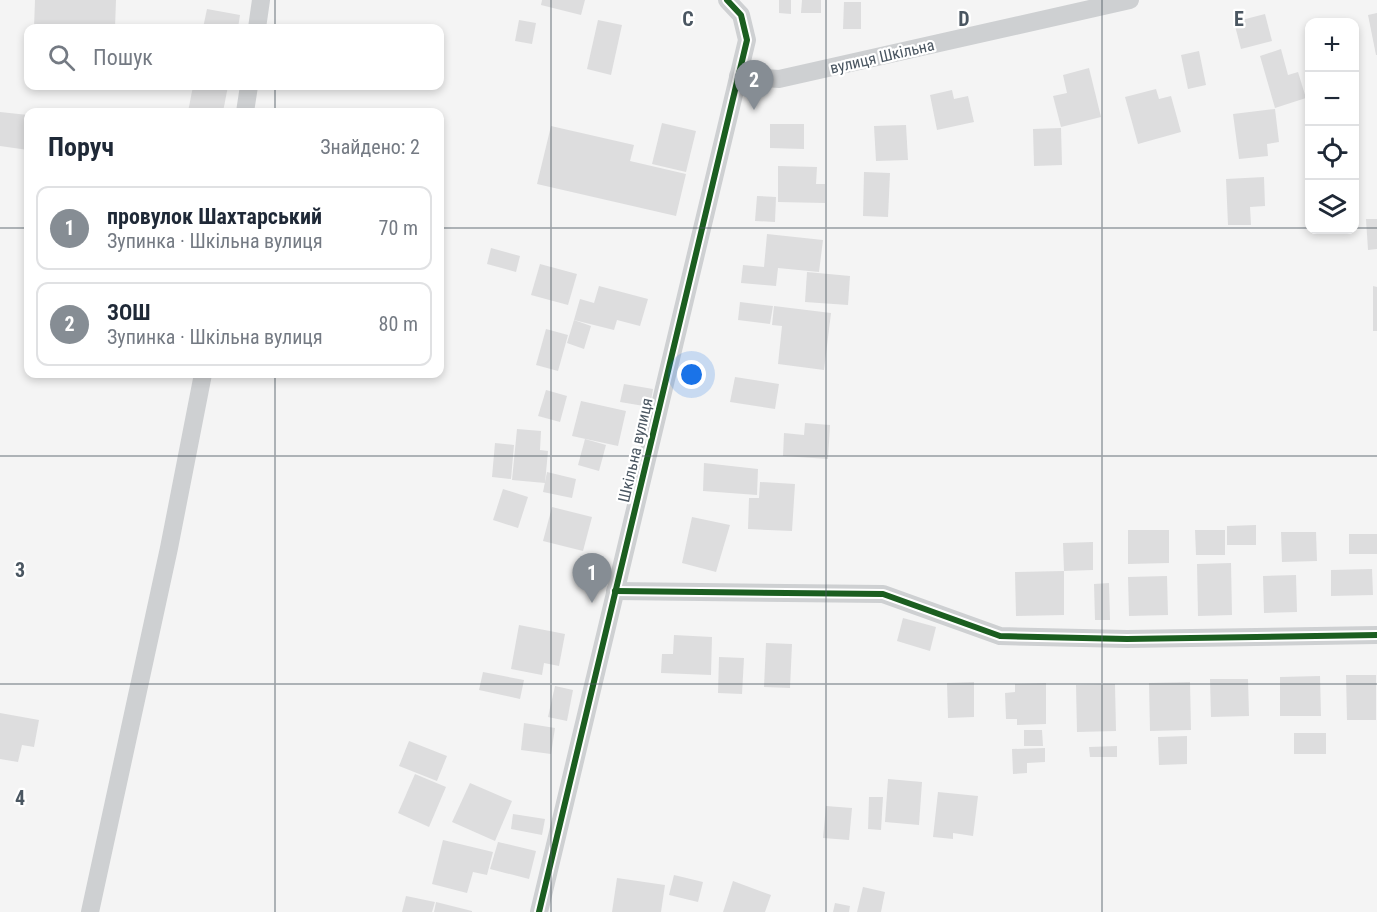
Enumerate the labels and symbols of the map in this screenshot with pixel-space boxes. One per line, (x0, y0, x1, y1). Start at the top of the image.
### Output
text: C (682, 7, 694, 31)
text: D (958, 7, 970, 31)
text: E (1234, 7, 1244, 31)
street label: вулиця Шкільна (828, 35, 936, 78)
pin: 2 (734, 60, 774, 110)
your location (677, 360, 706, 389)
street label: Шкільна вулиця (614, 396, 657, 504)
pin: 1 (572, 554, 612, 603)
text: 3 (15, 558, 25, 582)
text: 4 (15, 786, 25, 810)

